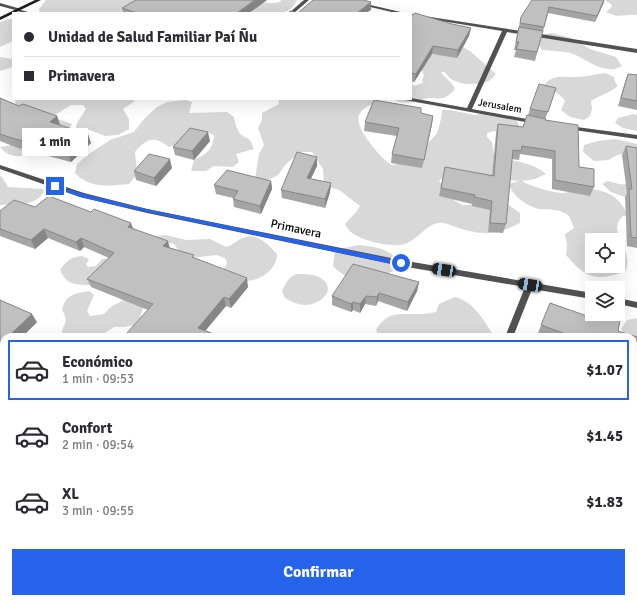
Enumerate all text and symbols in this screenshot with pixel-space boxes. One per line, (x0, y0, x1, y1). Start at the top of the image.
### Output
text: Unidad de Salud Familiar Paí Ñu (48, 28, 257, 46)
text: Primavera (48, 67, 115, 85)
street label: Jerusalem (477, 96, 523, 116)
callout: 1 min (22, 128, 88, 156)
text: 1 min (39, 134, 71, 150)
route end (46, 177, 64, 195)
street label: Primavera (269, 216, 323, 242)
map controls (585, 233, 625, 321)
button: locate (585, 233, 625, 273)
route start (392, 254, 410, 272)
car (431, 262, 457, 278)
car (517, 277, 543, 293)
button: layers (585, 281, 625, 321)
icon: car (14, 352, 50, 388)
text: Económico (62, 353, 133, 371)
text: $1.07 (586, 361, 623, 379)
text: 1 min · 09:53 (62, 371, 134, 387)
icon: car (14, 418, 50, 454)
text: Confort (62, 419, 112, 437)
text: $1.45 (586, 427, 623, 445)
text: 2 min · 09:54 (62, 437, 134, 453)
icon: car (14, 484, 50, 520)
text: XL (62, 485, 79, 503)
text: $1.83 (586, 493, 623, 511)
text: 3 min · 09:55 (62, 503, 134, 519)
button: Confirmar (12, 549, 625, 595)

